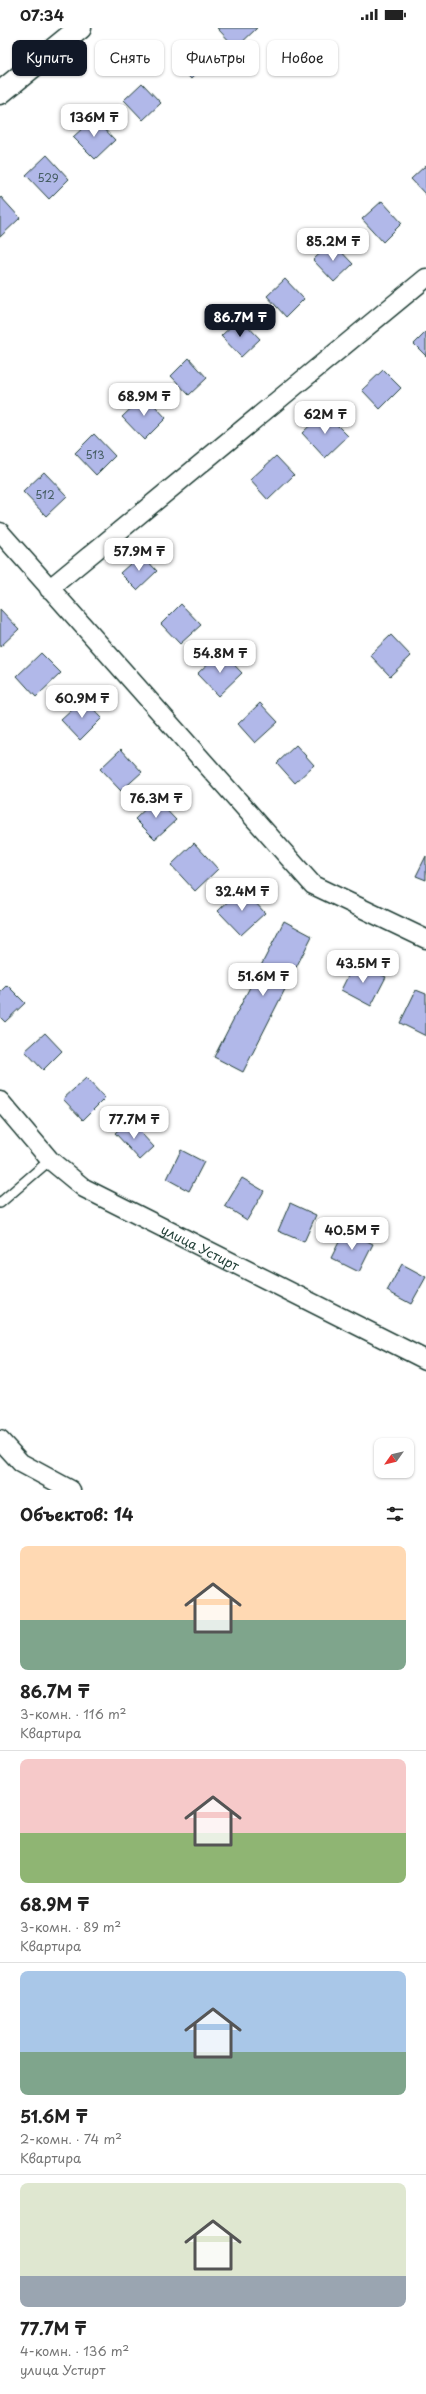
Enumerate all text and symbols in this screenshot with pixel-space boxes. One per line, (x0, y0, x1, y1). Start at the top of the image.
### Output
text: 07:34 (20, 3, 64, 26)
chip: Купить (12, 40, 87, 76)
chip: Снять (95, 40, 164, 76)
chip: Фильтры (172, 40, 259, 76)
chip: Новое (267, 40, 338, 76)
pin: 136M ₸ (61, 104, 127, 138)
text: 136M ₸ (70, 107, 118, 126)
house number: 529 (37, 169, 59, 186)
pin: 85.2M ₸ (296, 228, 370, 262)
text: 85.2M ₸ (306, 231, 360, 250)
pin: 86.7M ₸ (203, 304, 277, 338)
text: 86.7M ₸ (214, 307, 266, 326)
pin: 68.9M ₸ (107, 383, 181, 417)
text: 68.9M ₸ (118, 386, 170, 405)
pin: 62M ₸ (297, 401, 353, 435)
text: 62M ₸ (303, 404, 347, 423)
house number: 513 (85, 446, 105, 463)
house number: 512 (35, 486, 55, 503)
pin: 57.9M ₸ (102, 538, 176, 572)
text: 57.9M ₸ (113, 541, 165, 560)
pin: 54.8M ₸ (183, 640, 257, 674)
text: 54.8M ₸ (193, 643, 247, 662)
pin: 60.9M ₸ (45, 685, 119, 719)
text: 60.9M ₸ (55, 688, 109, 707)
pin: 76.3M ₸ (119, 785, 193, 819)
text: 76.3M ₸ (130, 788, 182, 807)
pin: 32.4M ₸ (205, 878, 279, 912)
text: 32.4M ₸ (215, 881, 269, 900)
pin: 43.5M ₸ (326, 950, 400, 984)
text: 43.5M ₸ (336, 953, 390, 972)
pin: 51.6M ₸ (226, 963, 300, 997)
text: 51.6M ₸ (237, 966, 289, 985)
pin: 77.7M ₸ (97, 1106, 171, 1140)
text: 77.7M ₸ (109, 1109, 159, 1128)
pin: 40.5M ₸ (315, 1217, 389, 1251)
street label: улица Устирт (158, 1219, 244, 1275)
text: 40.5M ₸ (325, 1220, 379, 1239)
north arrow (374, 1438, 414, 1478)
map controls (374, 1438, 414, 1478)
text: Объектов: 14 (20, 1501, 134, 1527)
icon: filters (384, 1503, 406, 1525)
icon: home (177, 1572, 249, 1644)
text: 86.7M ₸ (20, 1678, 89, 1704)
text: 3-комн. · 116 m² (20, 1704, 126, 1723)
text: Квартира (20, 1723, 81, 1742)
icon: home (177, 1785, 249, 1857)
text: 68.9M ₸ (20, 1891, 89, 1917)
text: 3-комн. · 89 m² (20, 1917, 121, 1936)
text: Квартира (20, 1936, 81, 1955)
icon: home (177, 1997, 249, 2069)
text: 51.6M ₸ (20, 2103, 87, 2129)
text: 2-комн. · 74 m² (20, 2129, 122, 2148)
text: Квартира (20, 2148, 81, 2167)
icon: home (177, 2209, 249, 2281)
text: 77.7M ₸ (20, 2315, 86, 2341)
text: 4-комн. · 136 m² (20, 2341, 129, 2360)
text: улица Устирт (20, 2360, 105, 2379)

